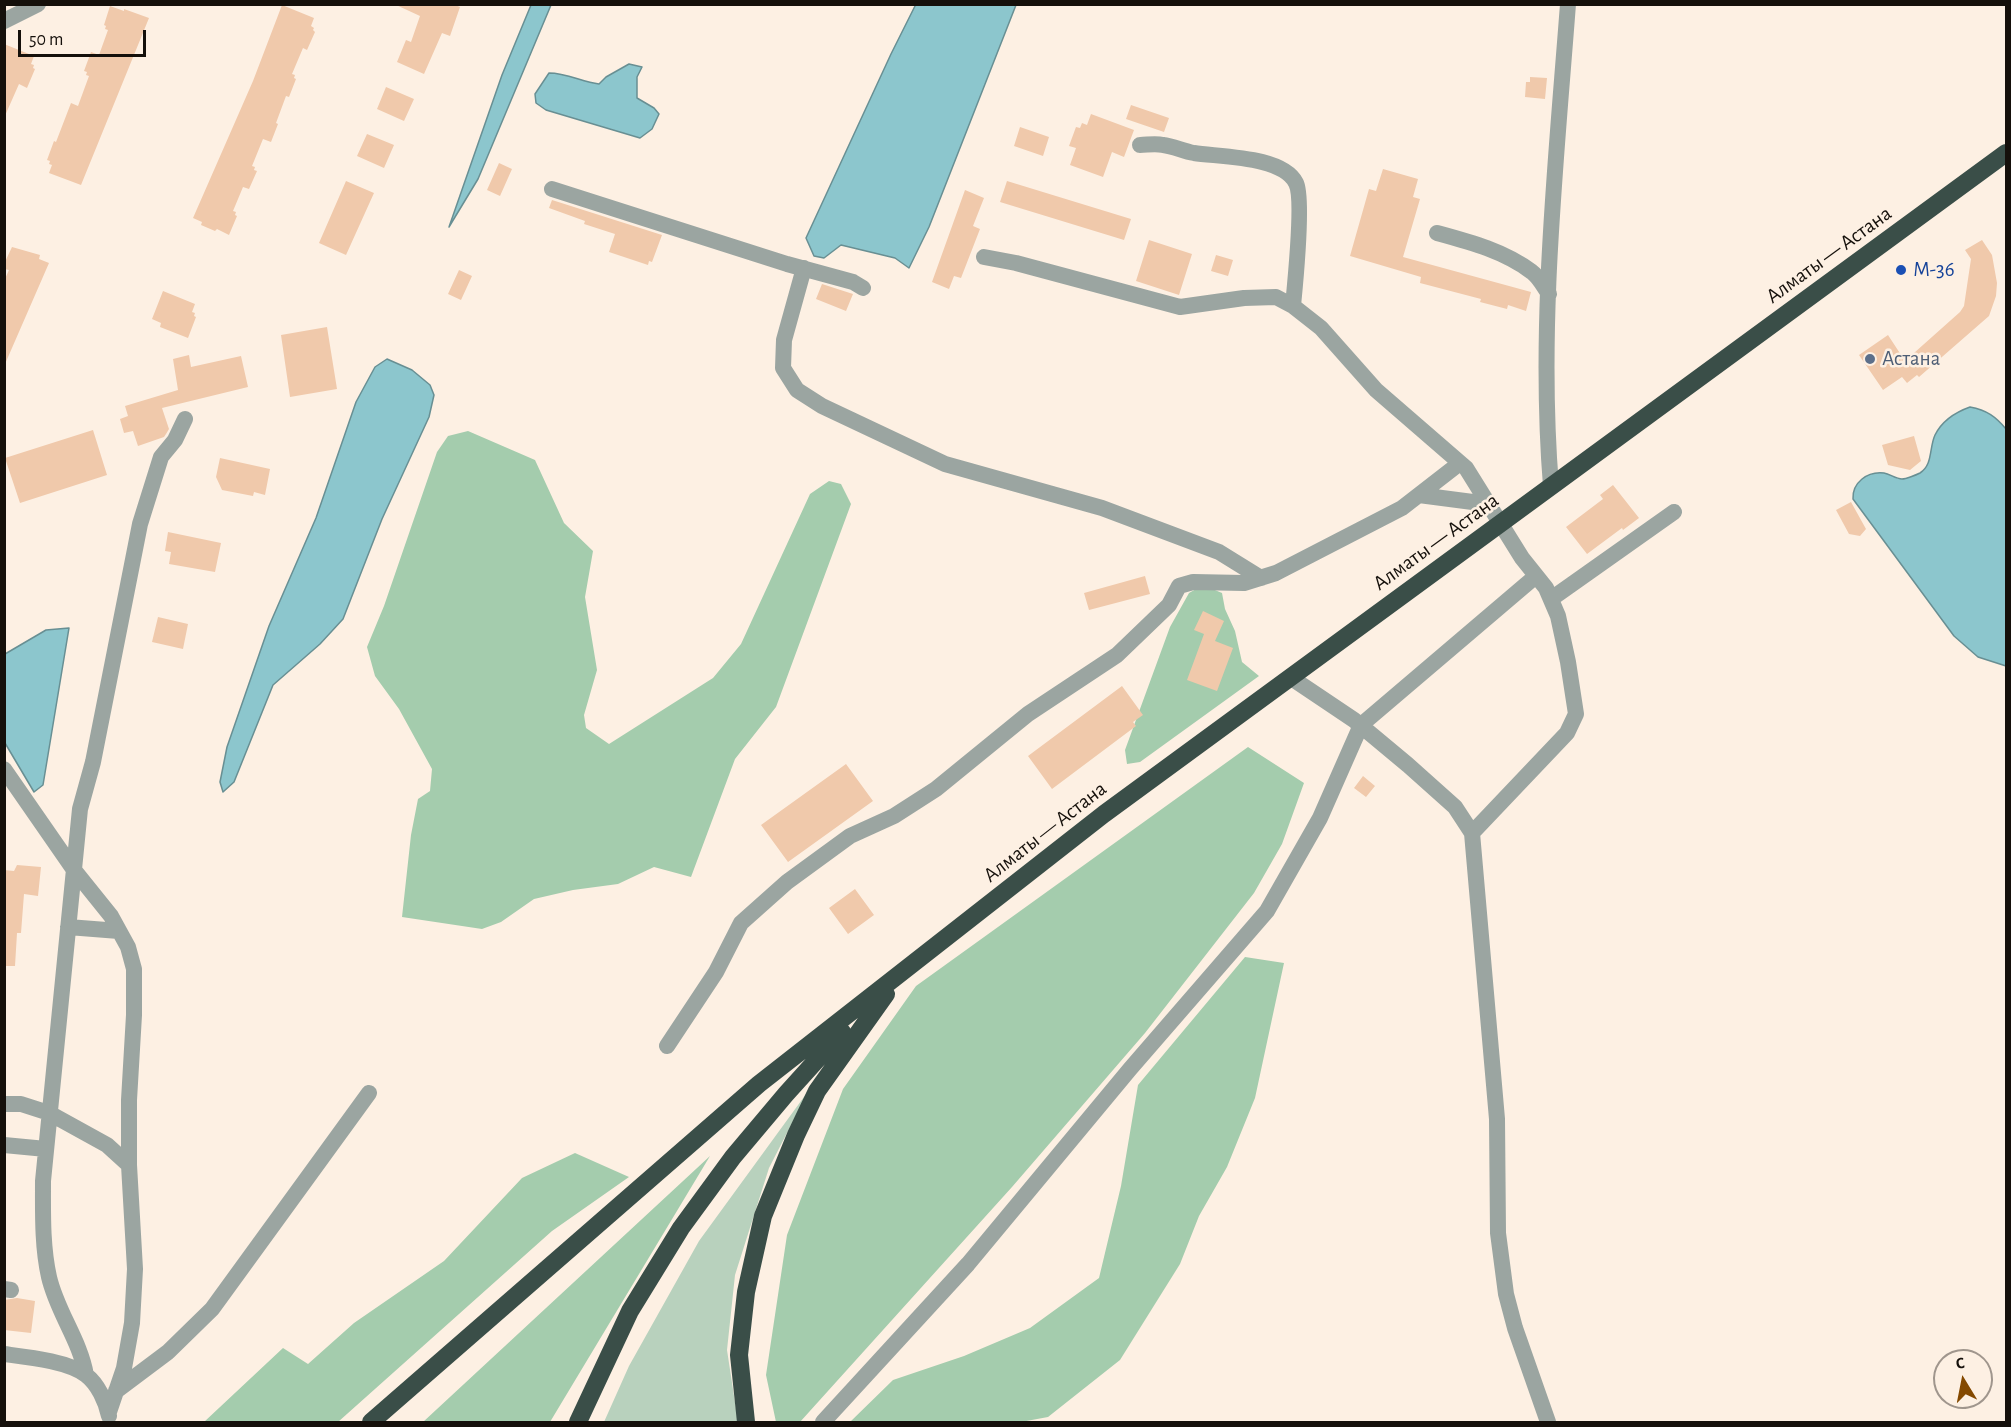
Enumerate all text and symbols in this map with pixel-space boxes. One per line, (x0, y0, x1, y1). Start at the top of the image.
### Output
scale bar (21, 18, 148, 56)
text: 50 m (29, 31, 63, 49)
street label: Алматы — Астана (1761, 201, 1897, 309)
place label: М-36 (1913, 257, 1955, 283)
marker: М-36 (1894, 263, 1908, 277)
place label: Астана (1882, 346, 1940, 372)
marker: Астана (1863, 352, 1877, 366)
street label: Алматы — Астана (1368, 488, 1504, 596)
street label: Алматы — Астана (978, 776, 1112, 888)
north arrow (1933, 1349, 1993, 1409)
text: С (1954, 1355, 1966, 1372)

